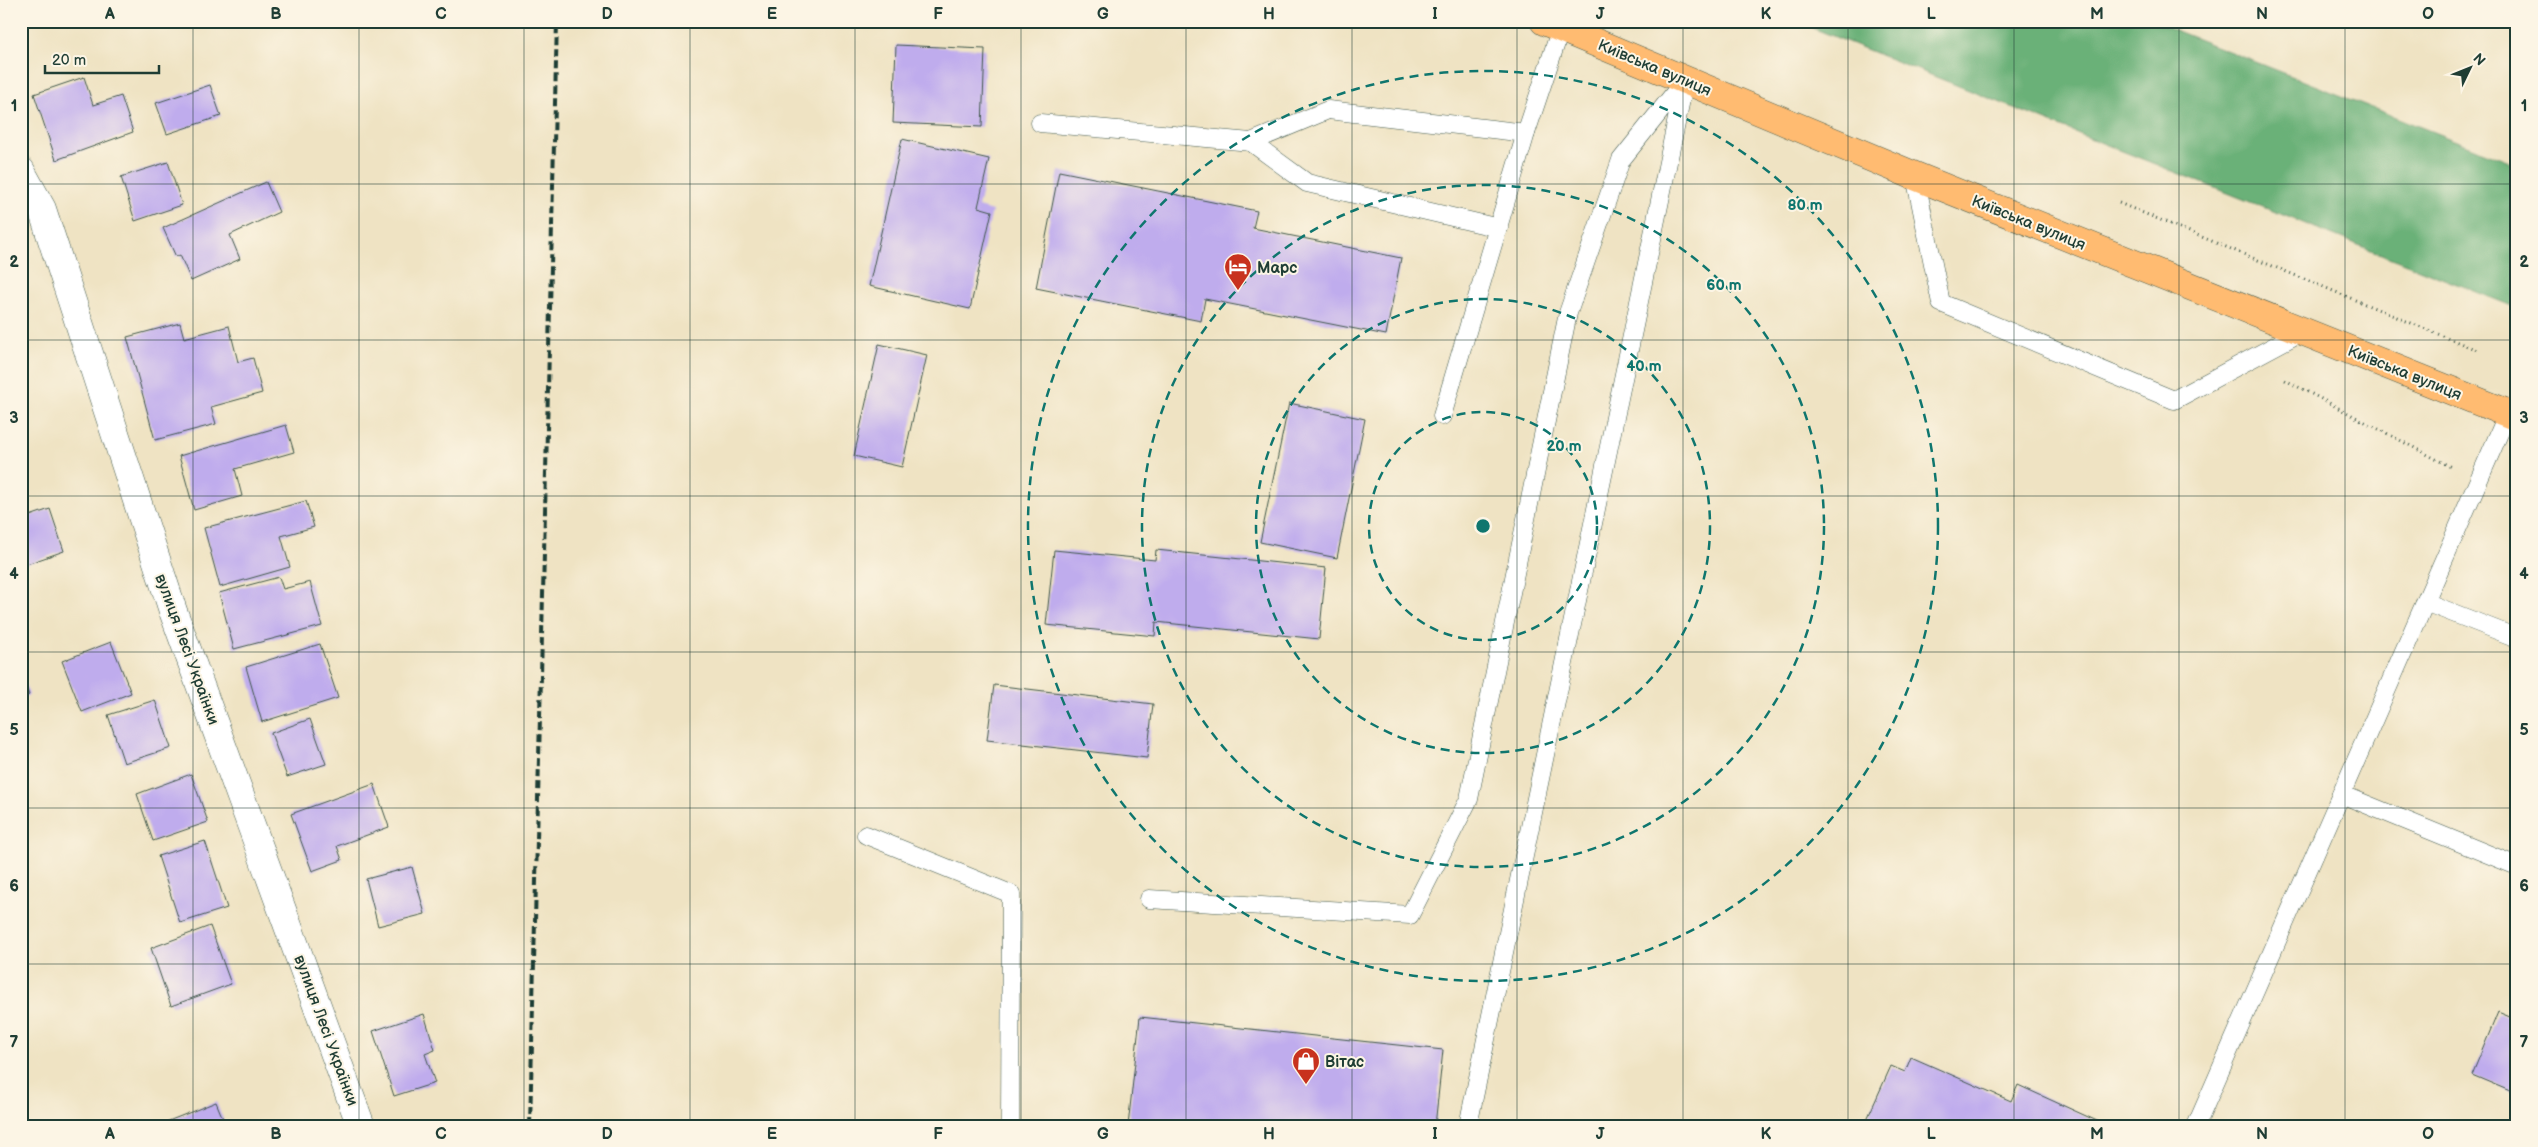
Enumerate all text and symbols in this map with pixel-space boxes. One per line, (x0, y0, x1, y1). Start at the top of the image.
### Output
text: A (104, 5, 115, 24)
text: B (270, 5, 282, 24)
text: C (435, 5, 447, 24)
text: D (601, 5, 613, 24)
text: E (767, 5, 777, 24)
text: F (933, 5, 943, 24)
text: G (1097, 5, 1109, 24)
text: H (1263, 5, 1275, 24)
text: I (1432, 5, 1438, 24)
text: J (1596, 5, 1605, 24)
text: K (1761, 5, 1772, 24)
text: L (1926, 5, 1936, 24)
text: M (2090, 5, 2104, 24)
text: N (2256, 5, 2268, 24)
text: O (2422, 5, 2434, 24)
street label: Київська вулиця (1595, 36, 1714, 101)
scale bar (45, 42, 159, 74)
north arrow (2446, 42, 2496, 92)
text: N (2469, 50, 2489, 69)
text: 20 m (52, 51, 86, 70)
text: 1 (11, 97, 17, 116)
text: 1 (2521, 97, 2527, 116)
street label: Київська вулиця (1969, 192, 2088, 255)
text: 80 m (1787, 196, 1823, 215)
hotel icon: Марс (1223, 252, 1253, 291)
text: 2 (9, 253, 19, 272)
text: 2 (2519, 253, 2529, 272)
place label: Марс (1257, 259, 1297, 278)
text: 60 m (1706, 276, 1742, 295)
street label: Київська вулиця (2345, 342, 2464, 405)
text: 40 m (1626, 357, 1662, 376)
text: 3 (9, 409, 19, 428)
text: 3 (2519, 409, 2529, 428)
text: 20 m (1547, 437, 1582, 456)
centre of rings (1474, 517, 1492, 535)
text: 4 (9, 565, 19, 584)
text: 4 (2519, 565, 2529, 584)
street label: вулиця Лесі Українки (150, 571, 223, 728)
text: 5 (9, 721, 19, 740)
text: 5 (2519, 721, 2529, 740)
text: 6 (9, 877, 19, 896)
text: 6 (2519, 877, 2529, 896)
street label: вулиця Лесі Українки (289, 952, 362, 1109)
text: 7 (10, 1033, 19, 1052)
text: 7 (2520, 1033, 2529, 1052)
shop icon: Вітас (1291, 1046, 1321, 1085)
place label: Вітас (1325, 1053, 1364, 1072)
text: A (104, 1125, 115, 1144)
text: B (270, 1125, 282, 1144)
text: C (435, 1125, 447, 1144)
text: D (601, 1125, 613, 1144)
text: E (767, 1125, 777, 1144)
text: F (933, 1125, 943, 1144)
text: G (1097, 1125, 1109, 1144)
text: H (1263, 1125, 1275, 1144)
text: I (1432, 1125, 1438, 1144)
text: J (1596, 1125, 1605, 1144)
text: K (1761, 1125, 1772, 1144)
text: L (1926, 1125, 1936, 1144)
text: M (2090, 1125, 2104, 1144)
text: N (2256, 1125, 2268, 1144)
text: O (2422, 1125, 2434, 1144)

